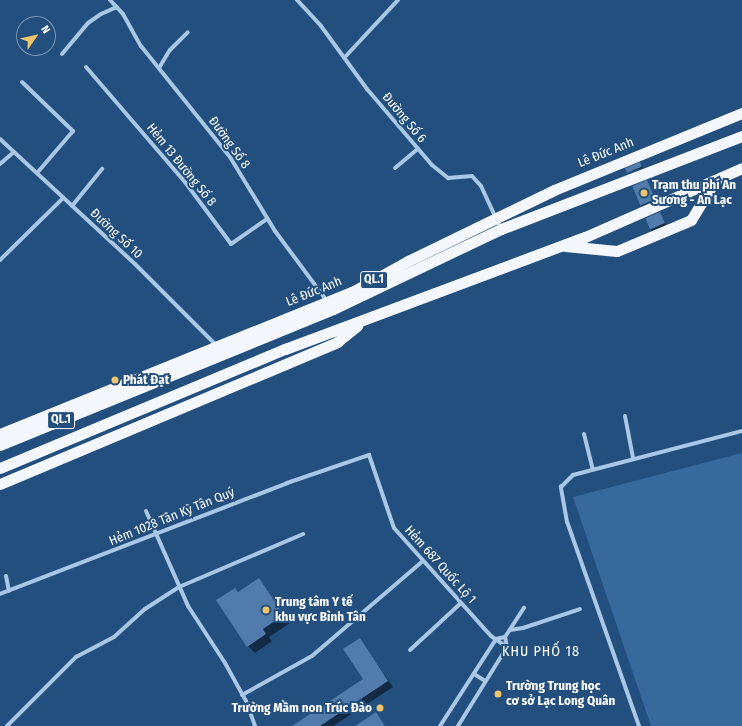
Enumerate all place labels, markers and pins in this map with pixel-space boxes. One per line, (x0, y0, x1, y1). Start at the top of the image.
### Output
place label: Trạm thu phí An Sương - An Lạc (652, 178, 736, 209)
marker: Trạm thu phí An Sương - An Lạc (639, 188, 649, 198)
place label: Phát Đạt (123, 372, 169, 388)
marker: Phát Đạt (110, 375, 120, 385)
place label: Trung tâm Y tế khu vực Bình Tân (275, 595, 366, 626)
marker: Trung tâm Y tế khu vực Bình Tân (260, 604, 272, 616)
place label: Trường Trung học cơ sở Lạc Long Quân (506, 679, 615, 710)
marker: Trường Trung học cơ sở Lạc Long Quân (493, 689, 503, 699)
place label: Trường Mầm non Trúc Đào (232, 700, 372, 716)
marker: Trường Mầm non Trúc Đào (375, 703, 385, 713)

